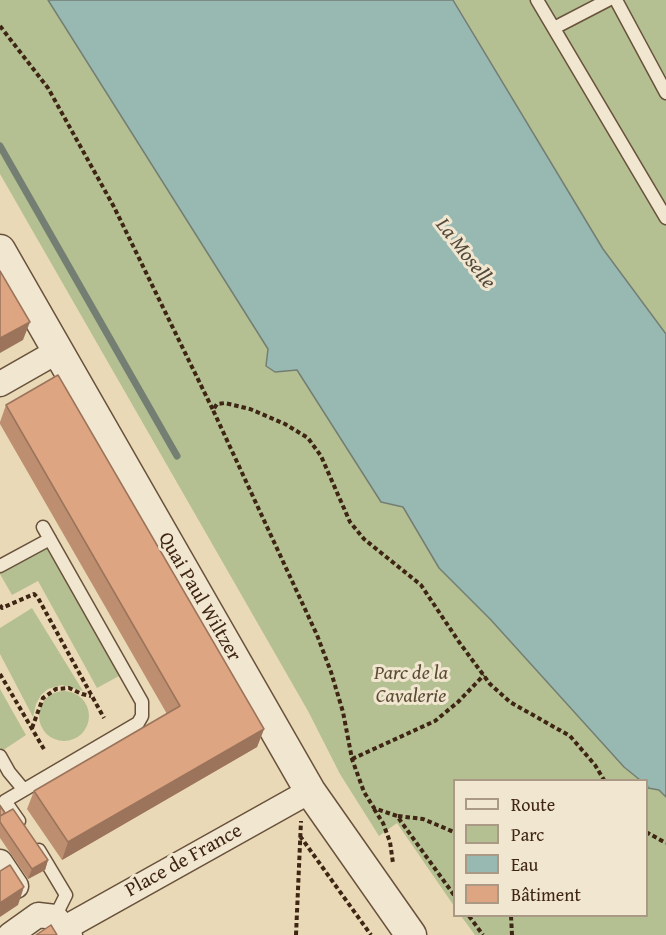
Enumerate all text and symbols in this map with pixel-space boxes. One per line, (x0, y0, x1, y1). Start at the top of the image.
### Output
water label: La Moselle (429, 213, 501, 295)
street label: Quai Paul Wiltzer (152, 528, 246, 666)
park label: Parc de la Cavalerie (374, 662, 448, 709)
legend (453, 779, 648, 917)
text: Route (511, 791, 555, 818)
street label: Place de France (121, 819, 247, 903)
text: Parc (511, 821, 544, 848)
text: Eau (511, 851, 538, 878)
text: Bâtiment (511, 881, 581, 908)

